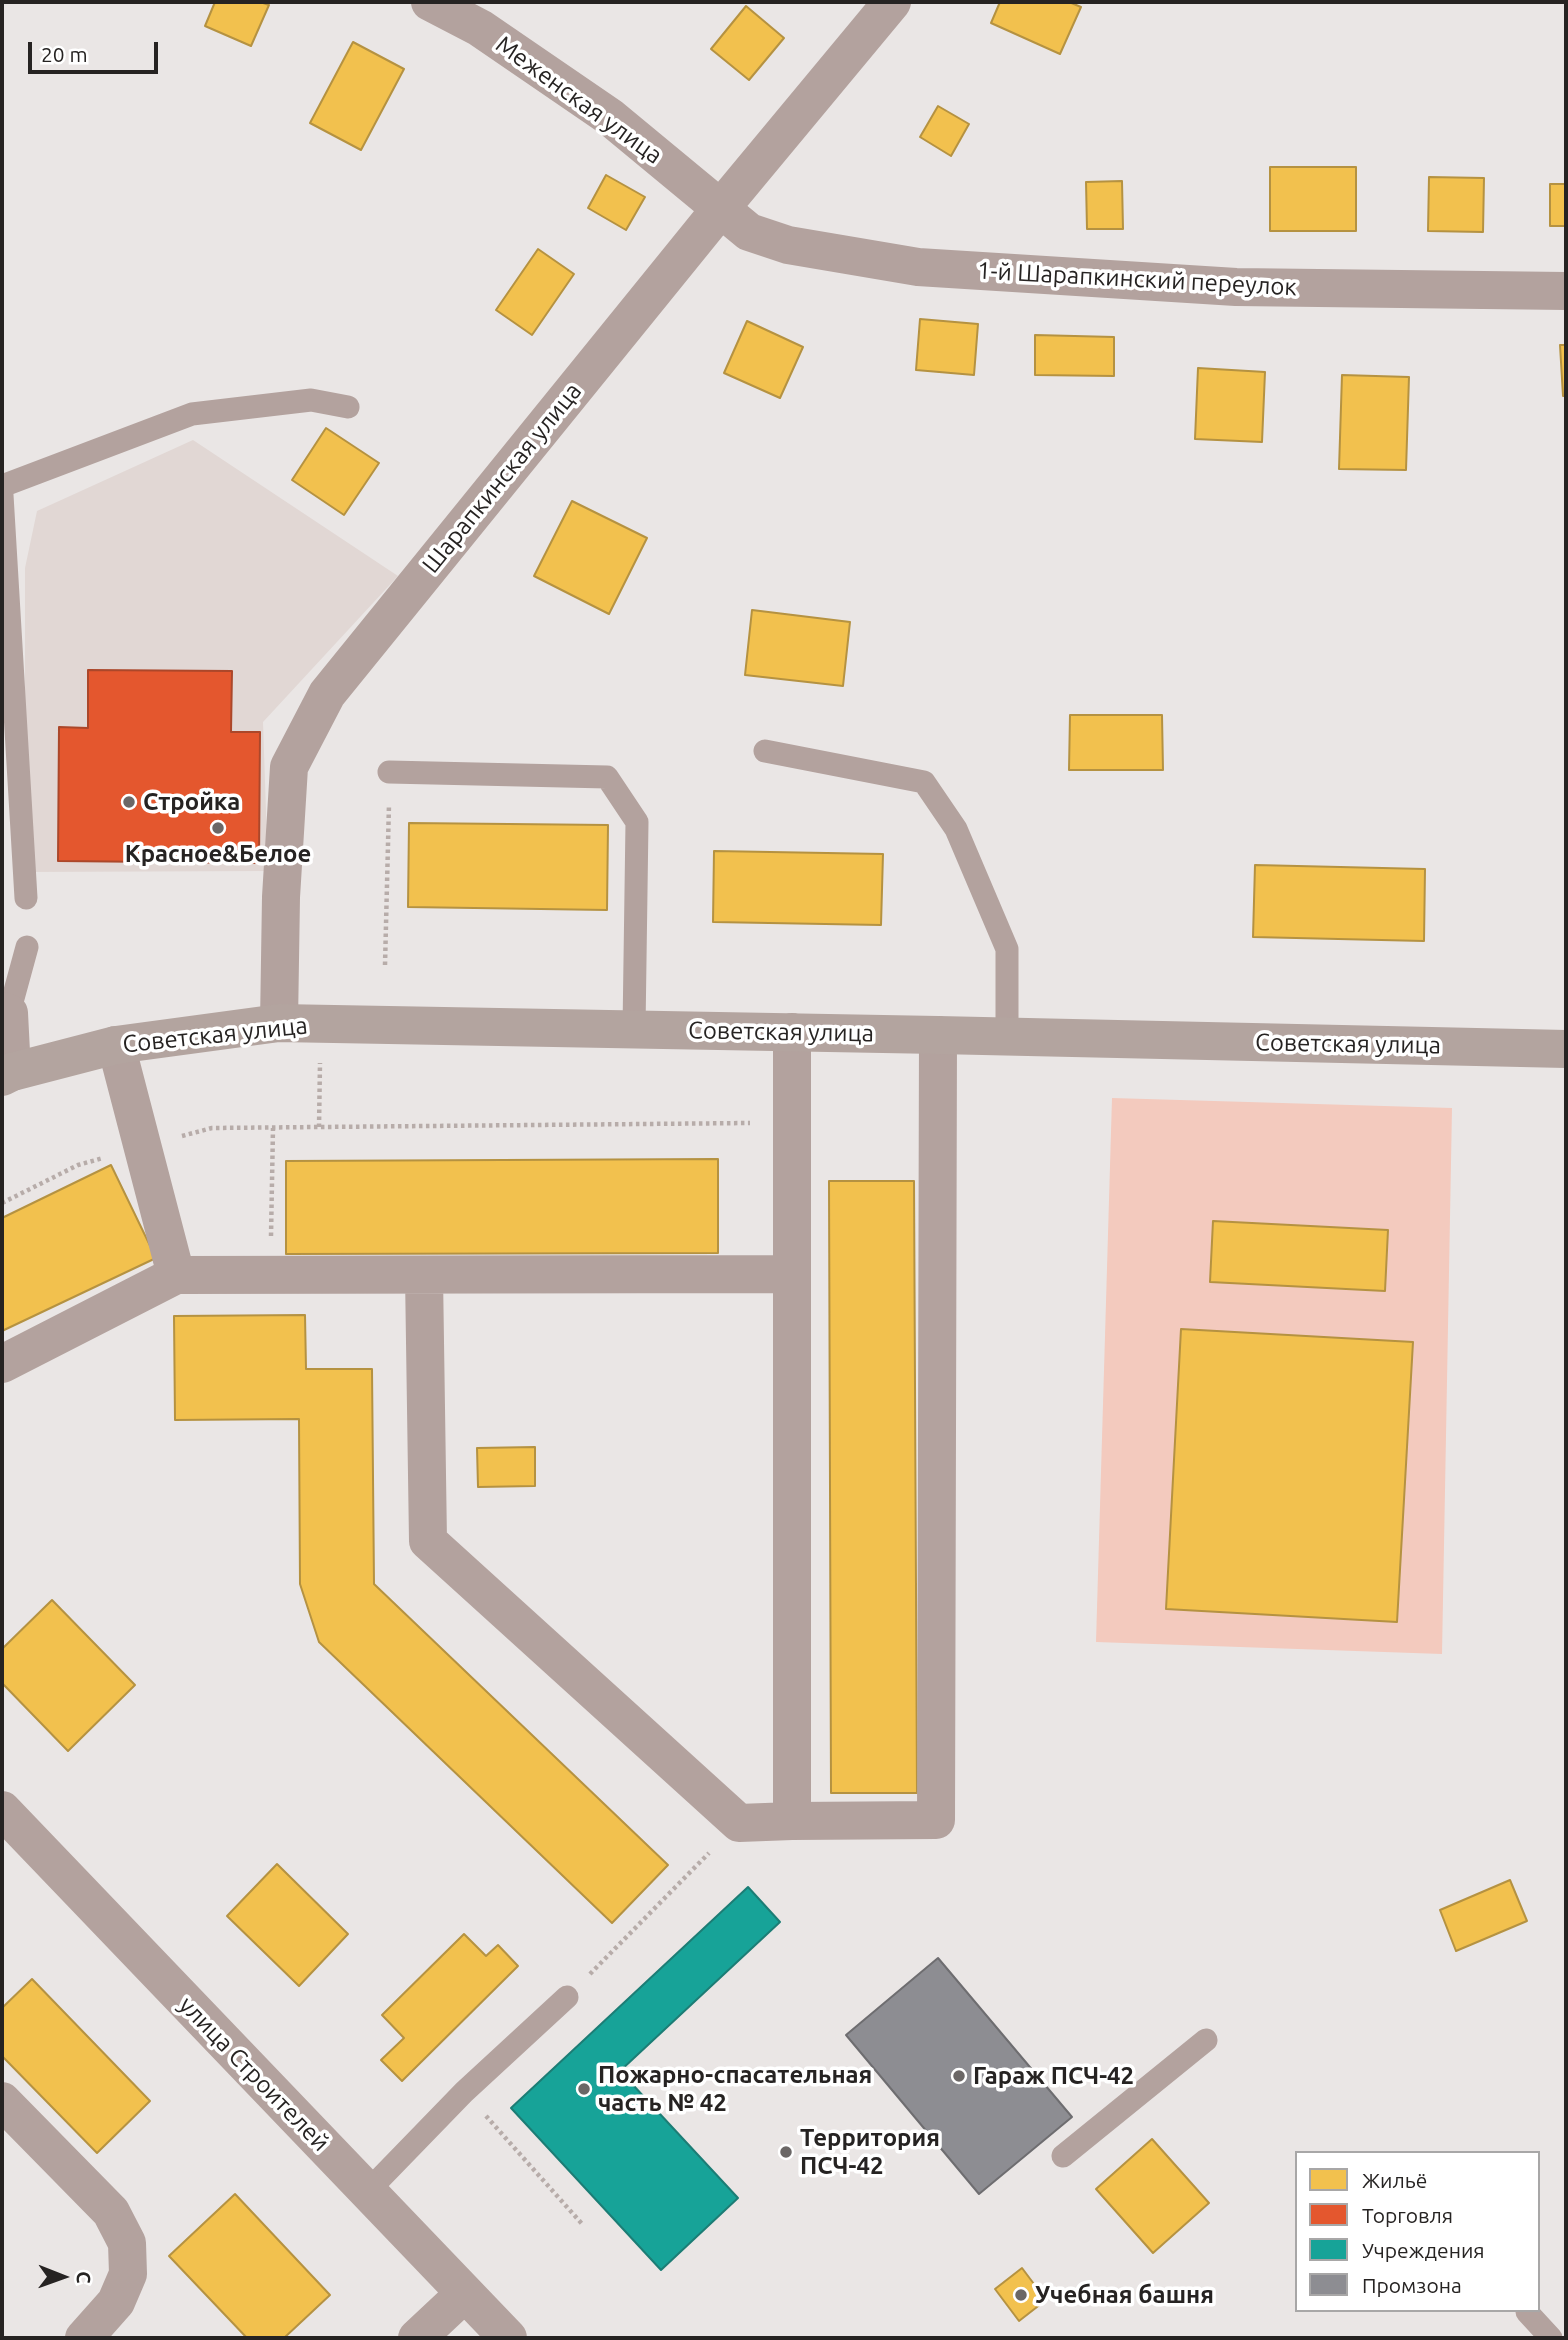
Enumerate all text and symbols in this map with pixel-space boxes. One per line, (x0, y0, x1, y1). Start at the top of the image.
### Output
scale bar (32, 28, 161, 72)
street label: Меженская улица (490, 30, 668, 170)
text: 20 m (41, 42, 88, 66)
street label: 1-й Шарапкинский переулок (976, 256, 1298, 302)
street label: Шарапкинская улица (416, 377, 588, 579)
place label: Стройка (143, 788, 240, 816)
marker: Стройка (121, 794, 137, 810)
marker: Красное&Белое (210, 820, 226, 836)
place label: Красное&Белое (125, 840, 311, 868)
street label: Советская улица (121, 1011, 309, 1059)
street label: Советская улица (688, 1016, 874, 1048)
street label: Советская улица (1255, 1028, 1441, 1060)
street label: улица Строителей (173, 1991, 335, 2157)
place label: Пожарно-спасательная часть № 42 (598, 2061, 872, 2117)
place label: Гараж ПСЧ-42 (973, 2062, 1134, 2090)
marker: Гараж ПСЧ-42 (951, 2068, 967, 2084)
marker: Пожарно-спасательная часть № 42 (576, 2081, 592, 2097)
place label: Территория ПСЧ-42 (800, 2124, 940, 2180)
marker: Территория ПСЧ-42 (778, 2144, 794, 2160)
legend (1295, 2151, 1540, 2312)
text: Жильё (1362, 2168, 1427, 2192)
text: Торговля (1362, 2203, 1453, 2227)
text: Учреждения (1362, 2238, 1485, 2262)
north arrow (28, 2242, 98, 2312)
text: С (73, 2271, 95, 2284)
text: Промзона (1362, 2273, 1462, 2297)
place label: Учебная башня (1035, 2281, 1214, 2309)
marker: Учебная башня (1013, 2287, 1029, 2303)

